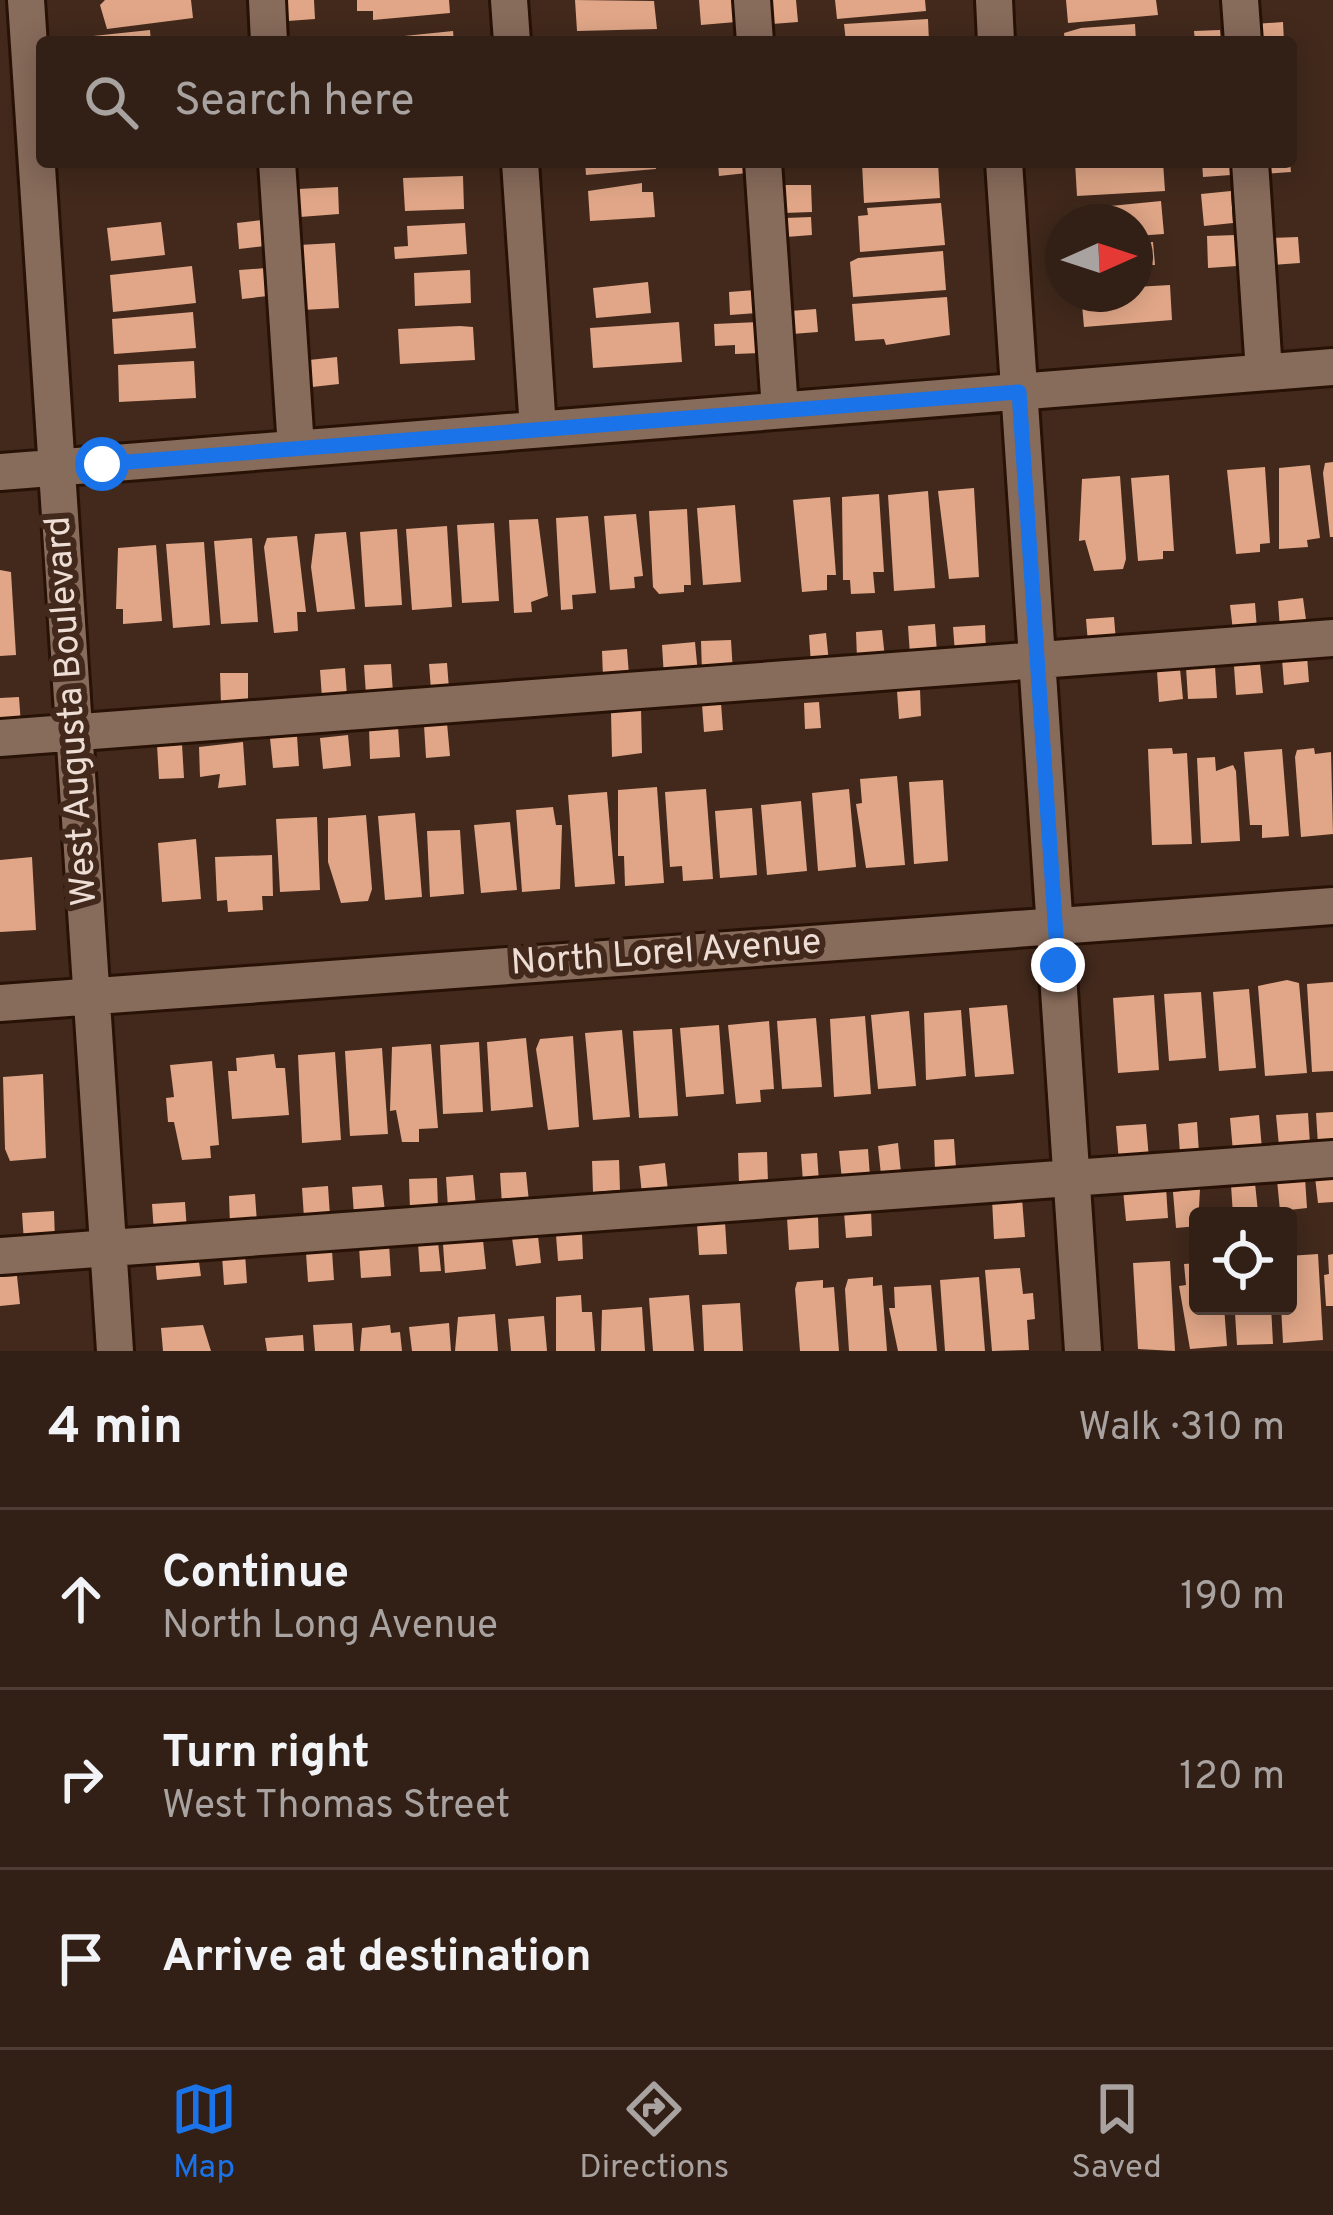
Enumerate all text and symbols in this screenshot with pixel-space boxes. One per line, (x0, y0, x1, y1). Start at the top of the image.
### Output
search box (36, 36, 1297, 168)
icon: search (78, 69, 144, 135)
text: Search here (174, 74, 414, 131)
north arrow (1045, 204, 1153, 312)
route start (75, 437, 129, 491)
street label: West Augusta Boulevard (36, 515, 110, 907)
street label: North Lorel Avenue (509, 920, 823, 988)
route end (1031, 938, 1085, 992)
map controls (1189, 1207, 1297, 1315)
button: locate (1189, 1207, 1297, 1315)
text: 4 min (48, 1397, 183, 1462)
text: Walk · 310 m (1078, 1405, 1285, 1454)
text: Continue (162, 1546, 349, 1603)
icon: ahead (48, 1566, 114, 1632)
text: 190 m (1180, 1574, 1285, 1623)
text: North Long Avenue (162, 1603, 498, 1652)
text: Turn right (162, 1726, 370, 1783)
icon: right (48, 1746, 114, 1812)
text: 120 m (1179, 1754, 1285, 1803)
text: West Thomas Street (162, 1783, 510, 1832)
icon: arrive (48, 1926, 114, 1992)
text: Arrive at destination (162, 1930, 592, 1987)
tab: Map (171, 2076, 237, 2190)
tab: Directions (579, 2076, 729, 2190)
tab: Saved (1071, 2076, 1162, 2190)

